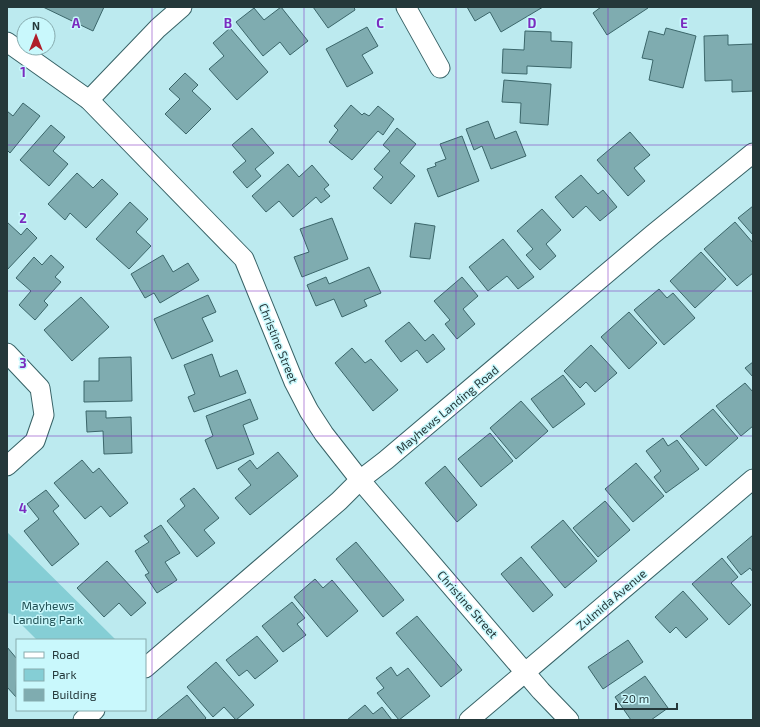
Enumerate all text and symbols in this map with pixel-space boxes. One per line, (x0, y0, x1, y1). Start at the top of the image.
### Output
text: A (72, 15, 81, 31)
text: B (224, 15, 232, 31)
text: C (376, 15, 384, 31)
text: D (528, 15, 537, 31)
text: E (680, 15, 688, 31)
north arrow (16, 16, 56, 56)
text: N (32, 19, 40, 32)
text: 1 (20, 64, 26, 80)
text: 2 (19, 210, 27, 226)
street label: Christine Street (257, 301, 302, 385)
text: 3 (19, 355, 27, 371)
street label: Mayhews Landing Road (393, 362, 501, 456)
text: 4 (19, 500, 27, 516)
street label: Zulmida Avenue (573, 566, 649, 632)
street label: Christine Street (435, 567, 501, 641)
park label: Mayhews Landing Park (13, 598, 83, 626)
legend (16, 639, 146, 711)
text: Road (52, 647, 80, 661)
text: Park (52, 667, 77, 681)
scale bar (616, 685, 677, 711)
text: Building (52, 687, 97, 701)
text: 20 m (622, 691, 649, 705)

